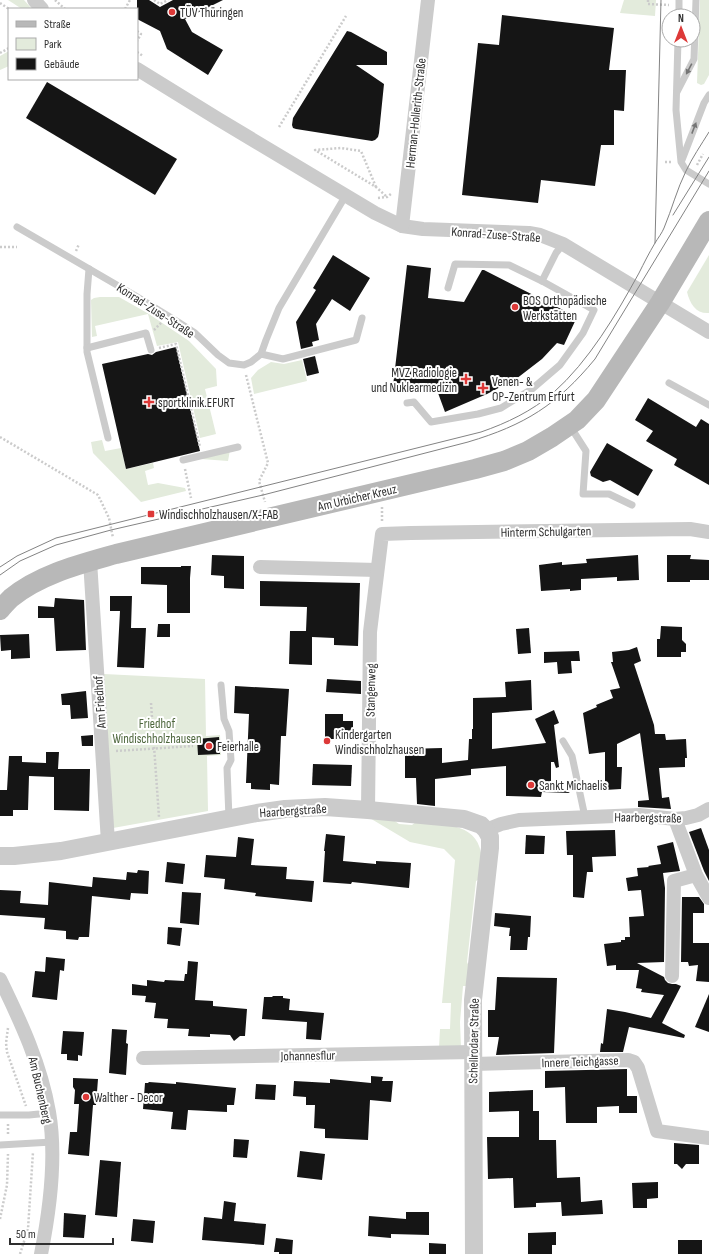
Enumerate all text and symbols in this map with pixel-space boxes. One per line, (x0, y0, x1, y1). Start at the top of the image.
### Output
place label: TÜV Thüringen (180, 4, 243, 21)
marker: TÜV Thüringen (167, 7, 177, 17)
legend (8, 8, 138, 80)
north arrow (661, 8, 701, 48)
text: N (678, 12, 684, 25)
text: Straße (44, 17, 71, 32)
text: Park (44, 37, 62, 52)
text: Gebäude (44, 57, 79, 72)
street label: Herman-Hollerith-Straße (402, 57, 430, 169)
one-way arrow (686, 63, 692, 75)
one-way arrow (692, 121, 698, 133)
street label: Konrad-Zuse-Straße (451, 224, 541, 246)
street label: Konrad-Zuse-Straße (114, 280, 197, 342)
place label: BOS Orthopädische Werkstätten (523, 293, 607, 324)
marker: BOS Orthopädische Werkstätten (510, 302, 520, 312)
place label: MVZ Radiologie und Nuklearmedizin (371, 365, 457, 396)
marker: MVZ Radiologie und Nuklearmedizin (460, 373, 472, 385)
place label: Venen- & OP-Zentrum Erfurt (492, 374, 575, 405)
marker: Venen- & OP-Zentrum Erfurt (477, 382, 489, 394)
place label: sportklinik.EFURT (158, 395, 235, 411)
marker: sportklinik.EFURT (143, 396, 155, 408)
street label: Am Urbicher Kreuz (315, 481, 399, 515)
place label: Windischholzhausen/X-FAB (159, 507, 279, 523)
marker: Windischholzhausen/X-FAB (146, 509, 156, 519)
street label: Hinterm Schulgarten (501, 523, 591, 541)
street label: Stangenweg (363, 663, 379, 717)
street label: Am Friedhof (90, 675, 110, 730)
park label: Friedhof Windischholzhausen (112, 716, 202, 747)
place label: Kindergarten Windischholzhausen (335, 727, 424, 758)
marker: Kindergarten Windischholzhausen (322, 736, 332, 746)
place label: Feierhalle (217, 739, 259, 755)
marker: Feierhalle (204, 741, 214, 751)
place label: Sankt Michaelis (539, 778, 607, 794)
marker: Sankt Michaelis (526, 780, 536, 790)
street label: Haarbergstraße (259, 801, 327, 821)
street label: Haarbergstraße (614, 809, 682, 827)
street label: Schellrodaer Straße (465, 998, 483, 1084)
street label: Johannesflur (280, 1048, 336, 1064)
street label: Innere Teichgasse (541, 1053, 619, 1071)
street label: Am Buchenberg (24, 1054, 55, 1125)
place label: Walther - Decor (94, 1090, 163, 1106)
marker: Walther - Decor (81, 1092, 91, 1102)
scale bar (10, 1220, 113, 1246)
text: 50 m (16, 1227, 36, 1242)

